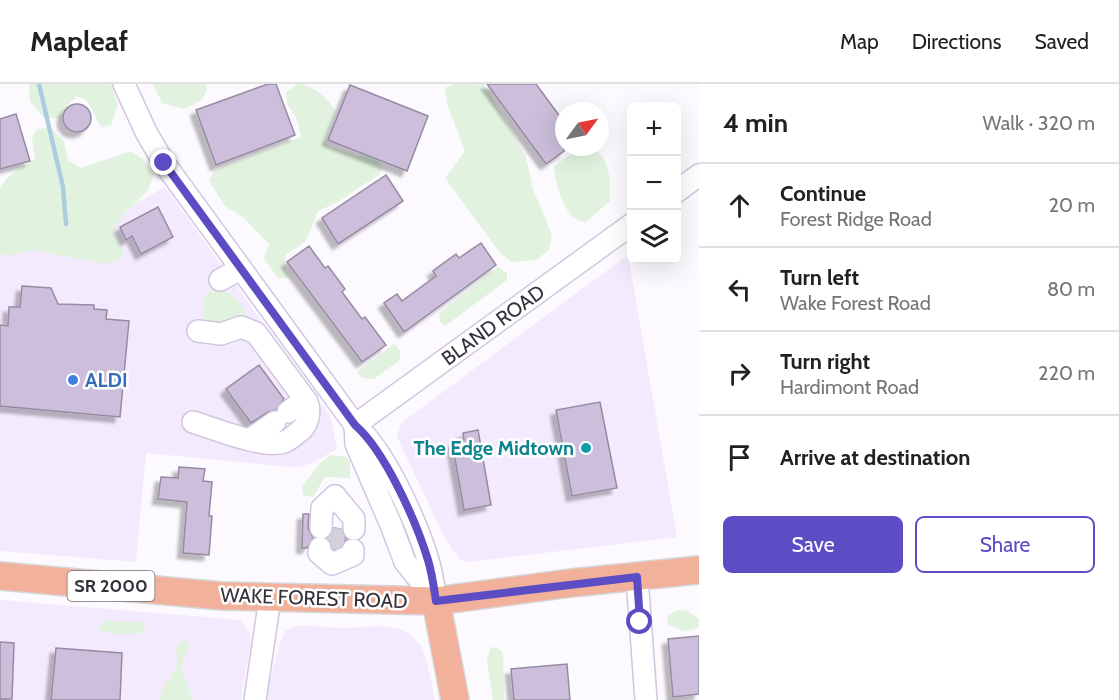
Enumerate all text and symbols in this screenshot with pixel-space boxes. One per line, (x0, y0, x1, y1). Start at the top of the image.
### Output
text: Mapleaf (30, 24, 128, 58)
text: Map (840, 29, 879, 54)
text: Directions (912, 29, 1001, 54)
text: Saved (1034, 29, 1089, 54)
north arrow (555, 102, 609, 156)
map controls (627, 102, 681, 264)
button: + (627, 102, 681, 156)
text: 4 min (723, 107, 788, 139)
text: Walk · 320 m (983, 111, 1095, 135)
route end (150, 149, 176, 175)
button: − (627, 156, 681, 210)
text: Continue (780, 180, 866, 207)
icon: ahead (723, 189, 756, 222)
text: 20 m (1049, 193, 1095, 217)
text: Forest Ridge Road (780, 207, 932, 231)
button: layers (627, 210, 681, 264)
text: Turn left (780, 264, 859, 291)
icon: left (723, 273, 756, 306)
text: 80 m (1047, 277, 1095, 301)
street label: BLAND ROAD (437, 280, 549, 370)
text: Wake Forest Road (780, 291, 931, 315)
text: Turn right (780, 348, 870, 375)
icon: right (723, 357, 756, 390)
text: 220 m (1038, 361, 1095, 385)
place label: ALDI (85, 368, 128, 392)
marker: ALDI (66, 373, 80, 387)
text: Hardimont Road (780, 375, 919, 399)
place label: The Edge Midtown (413, 436, 574, 460)
marker: The Edge Midtown (579, 441, 593, 455)
icon: arrive (723, 441, 756, 474)
text: Arrive at destination (780, 444, 970, 471)
button: Save (723, 516, 903, 573)
button: Share (915, 516, 1095, 573)
road number: SR 2000 (68, 571, 154, 601)
street label: WAKE FOREST ROAD (220, 583, 408, 613)
route start (626, 608, 652, 634)

